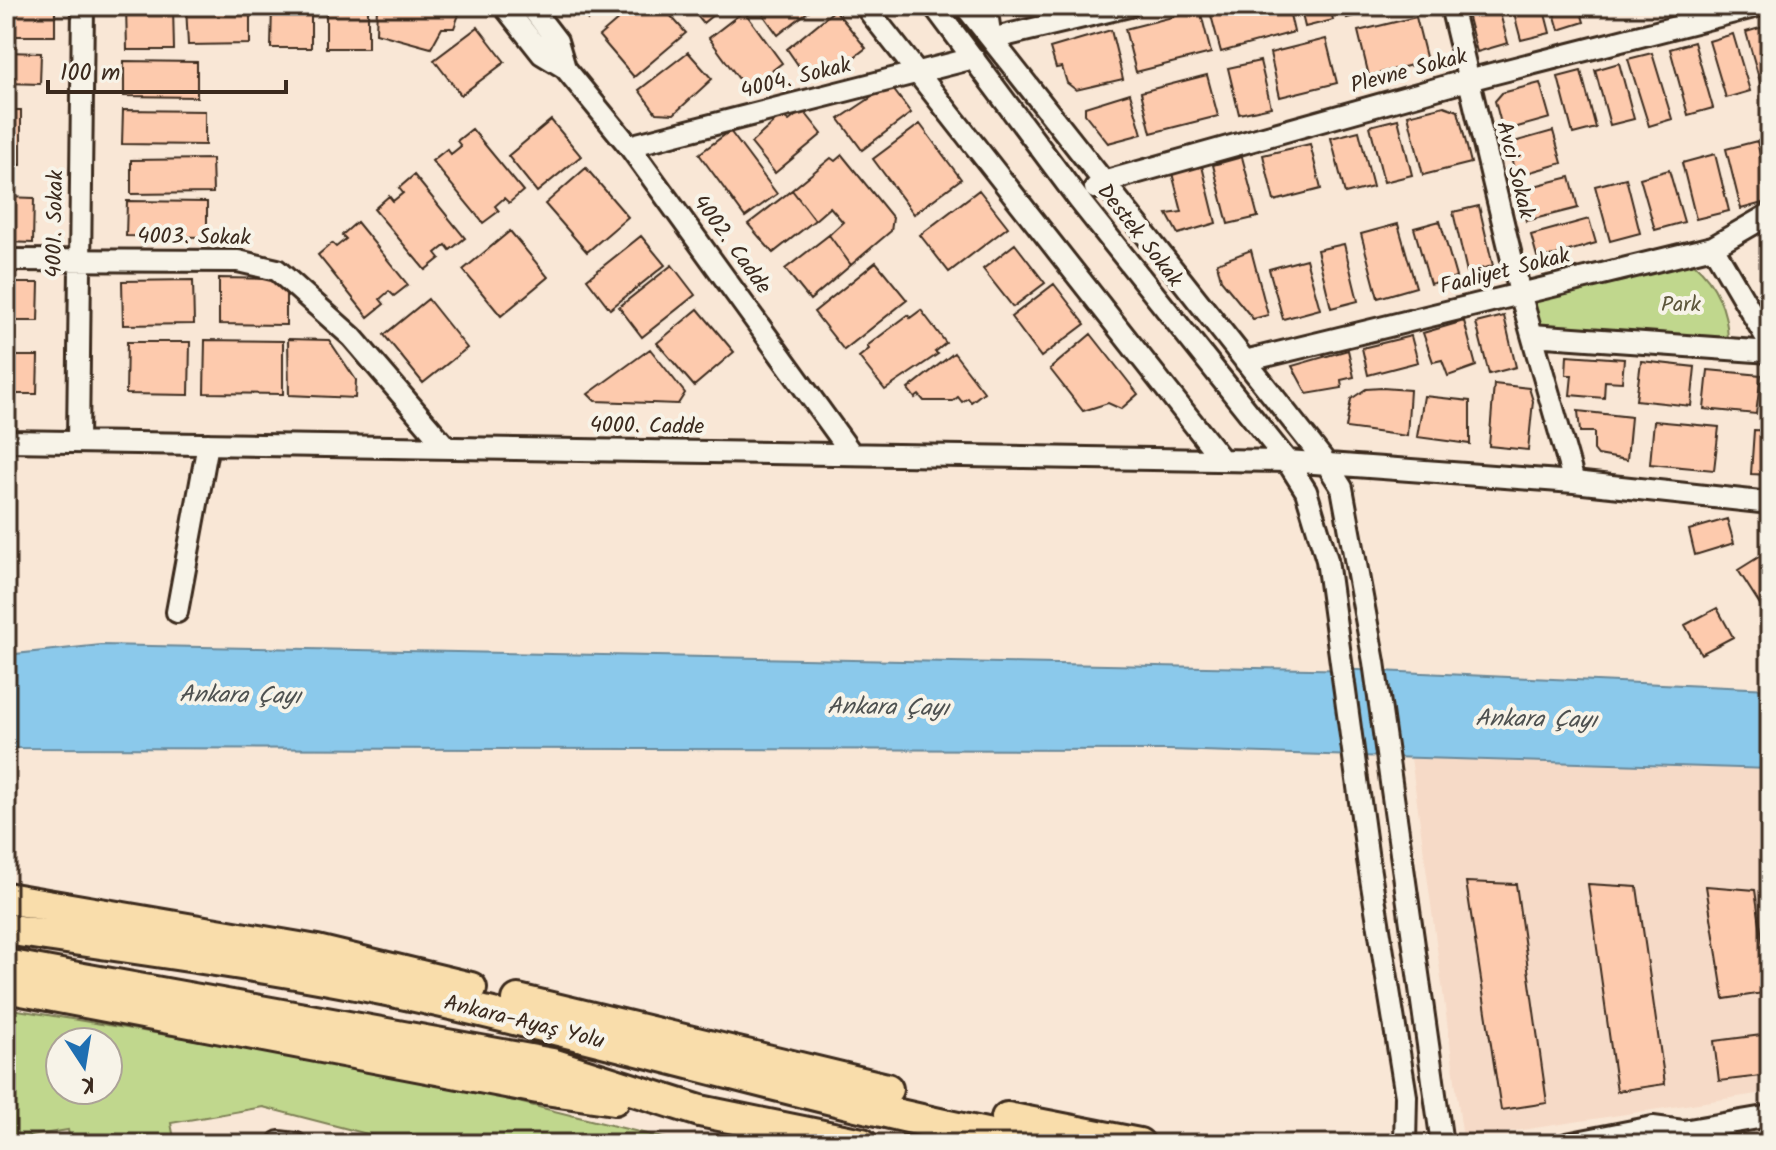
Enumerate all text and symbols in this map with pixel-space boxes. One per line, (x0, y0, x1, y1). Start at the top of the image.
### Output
street label: Plevne Sokak (1347, 39, 1472, 104)
scale bar (48, 44, 286, 94)
street label: 4004. Sokak (737, 48, 856, 110)
text: 100 m (60, 54, 120, 93)
street label: Avci Sokak (1485, 118, 1543, 223)
street label: 4001. Sokak (38, 169, 74, 278)
street label: Destek Sokak (1087, 177, 1191, 296)
street label: 4002. Cadde (683, 188, 779, 302)
street label: 4003. Sokak (137, 220, 252, 256)
street label: Faaliyet Sokak (1436, 239, 1574, 305)
park label: Park (1661, 288, 1702, 323)
street label: 4000. Cadde (589, 409, 705, 445)
water label: Ankara Çayı (179, 675, 303, 717)
water label: Ankara Çayı (827, 687, 951, 729)
water label: Ankara Çayı (1475, 699, 1599, 741)
street label: Ankara-Ayaş Yolu (440, 986, 608, 1060)
north arrow (44, 1026, 124, 1106)
text: K (78, 1065, 98, 1102)

